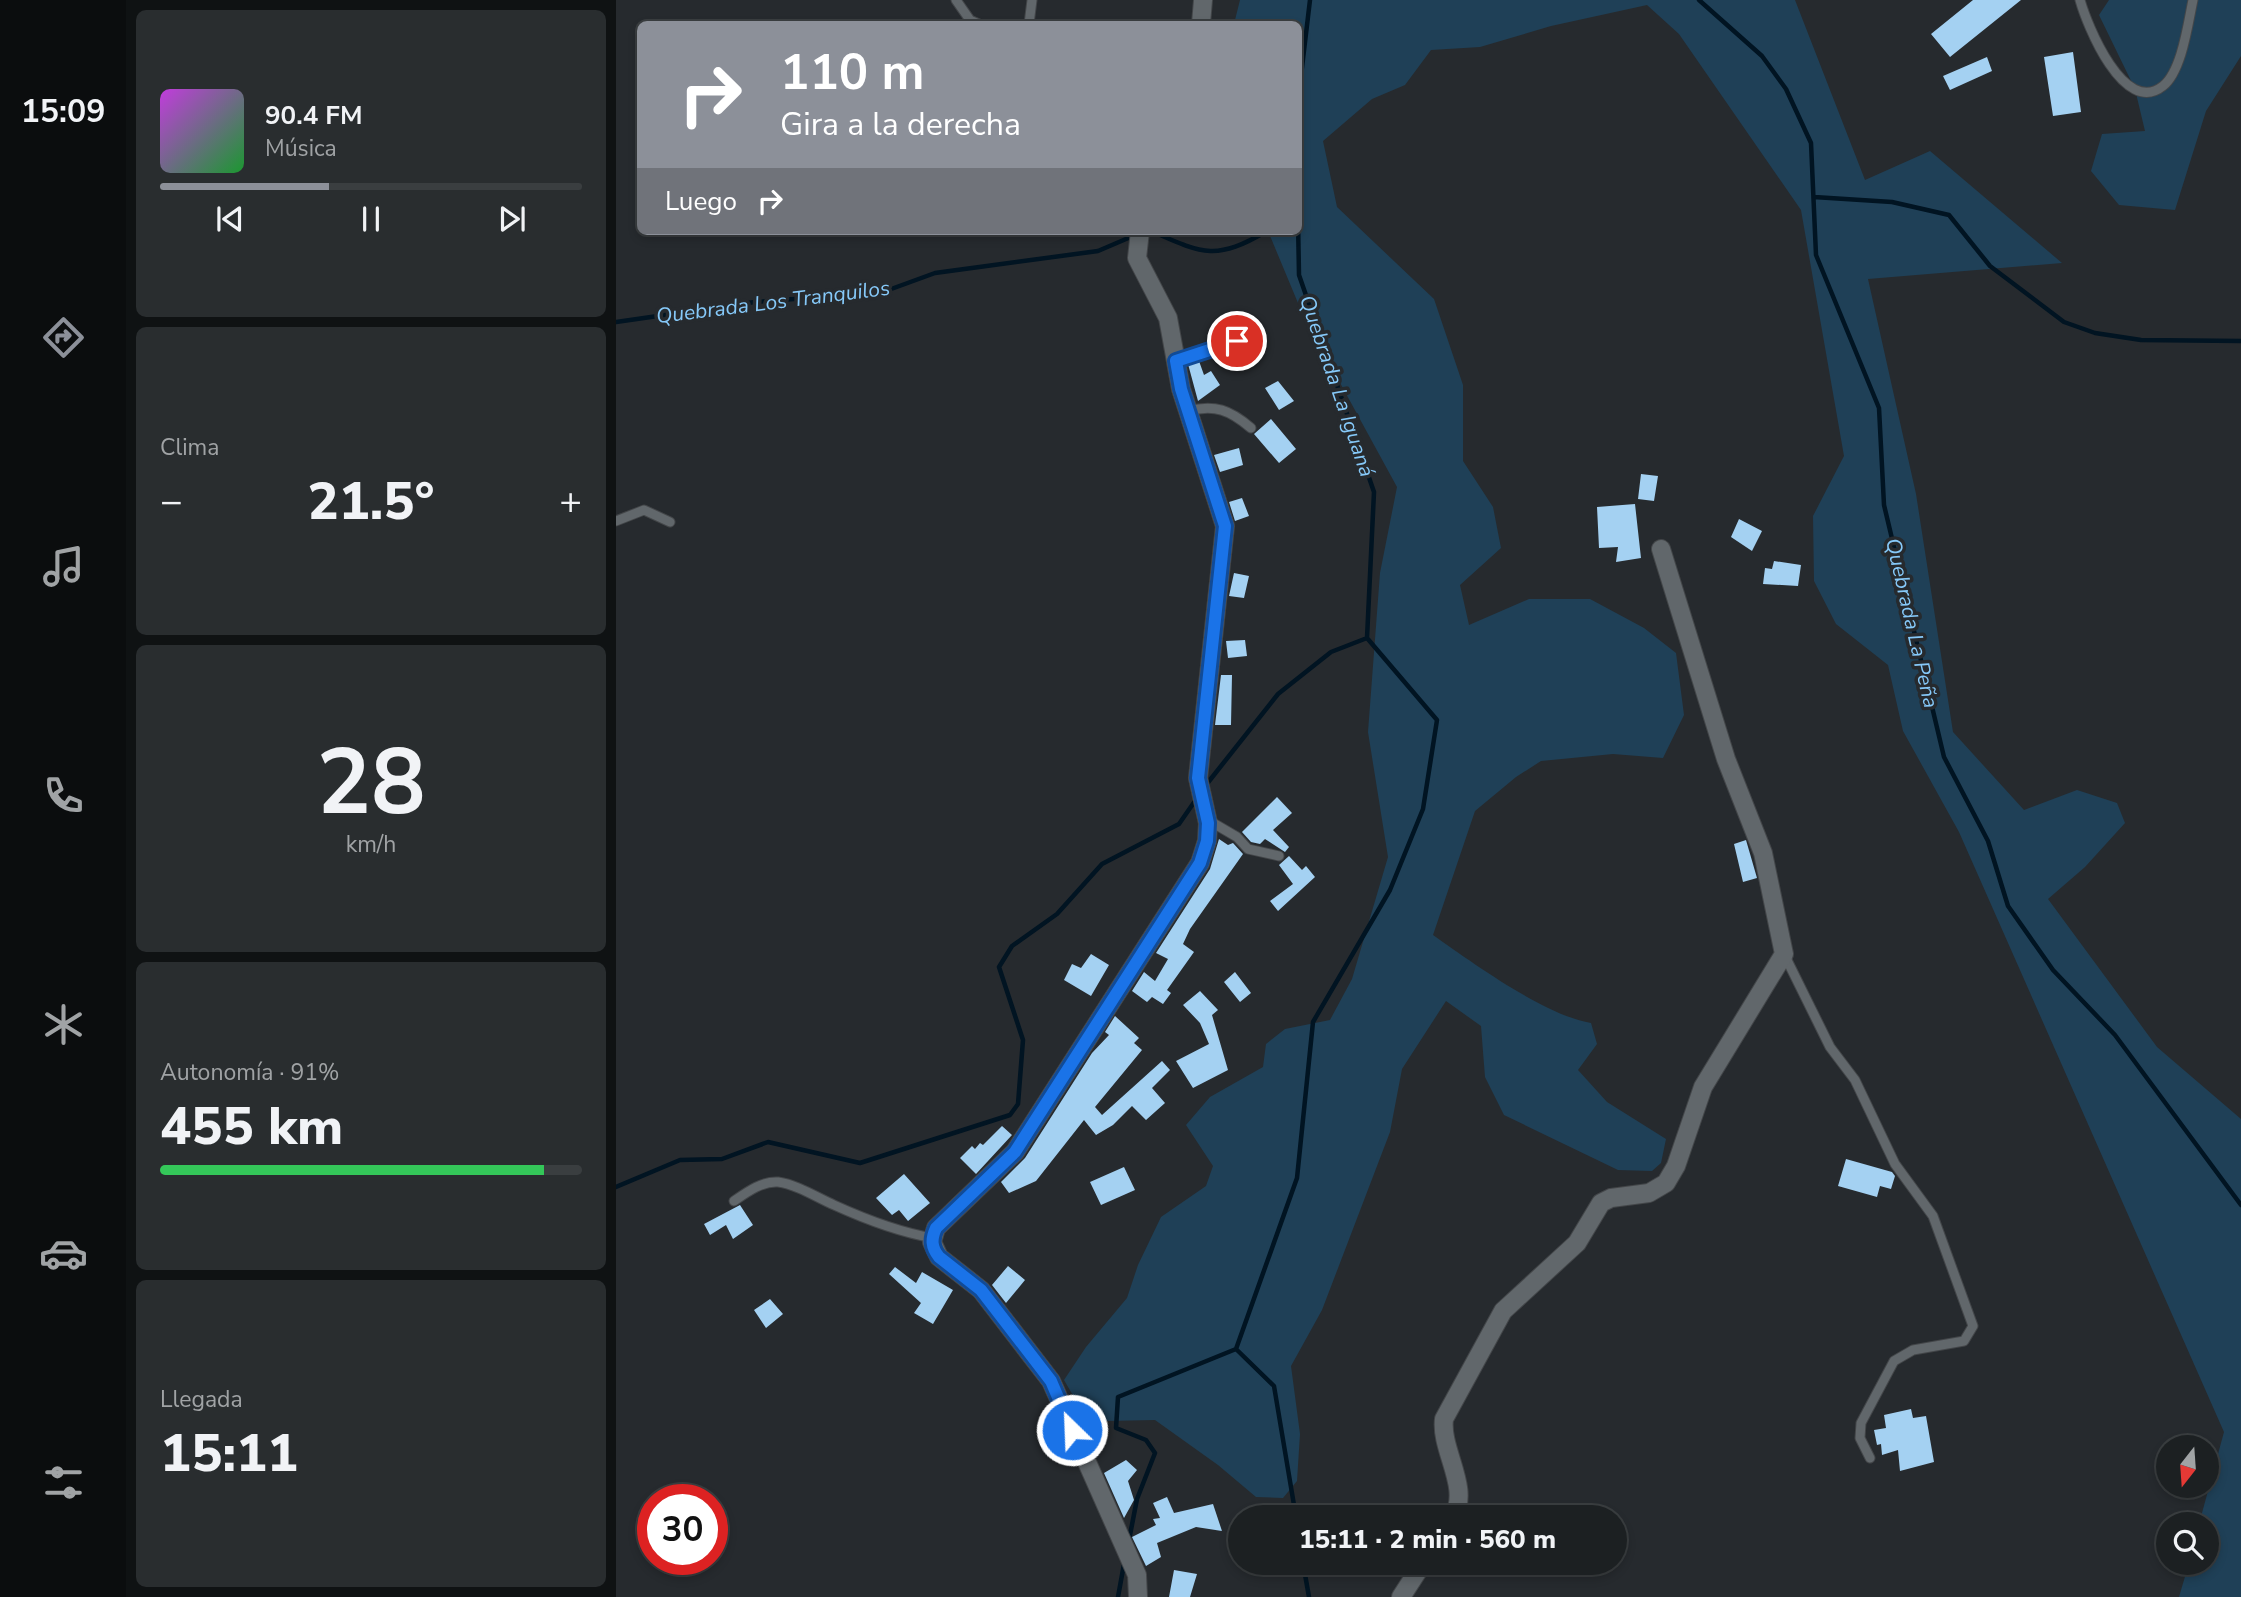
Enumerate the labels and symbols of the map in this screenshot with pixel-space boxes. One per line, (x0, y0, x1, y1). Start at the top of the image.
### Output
water label: Quebrada Los Tranquilos (654, 274, 892, 330)
water label: Quebrada La Iguaná (1293, 292, 1381, 480)
pin (1207, 311, 1267, 371)
water label: Quebrada La Peña (1879, 535, 1945, 711)
position arrow (1035, 1393, 1109, 1467)
north arrow (2156, 1435, 2219, 1498)
speed limit sign: 30 (637, 1484, 728, 1575)

